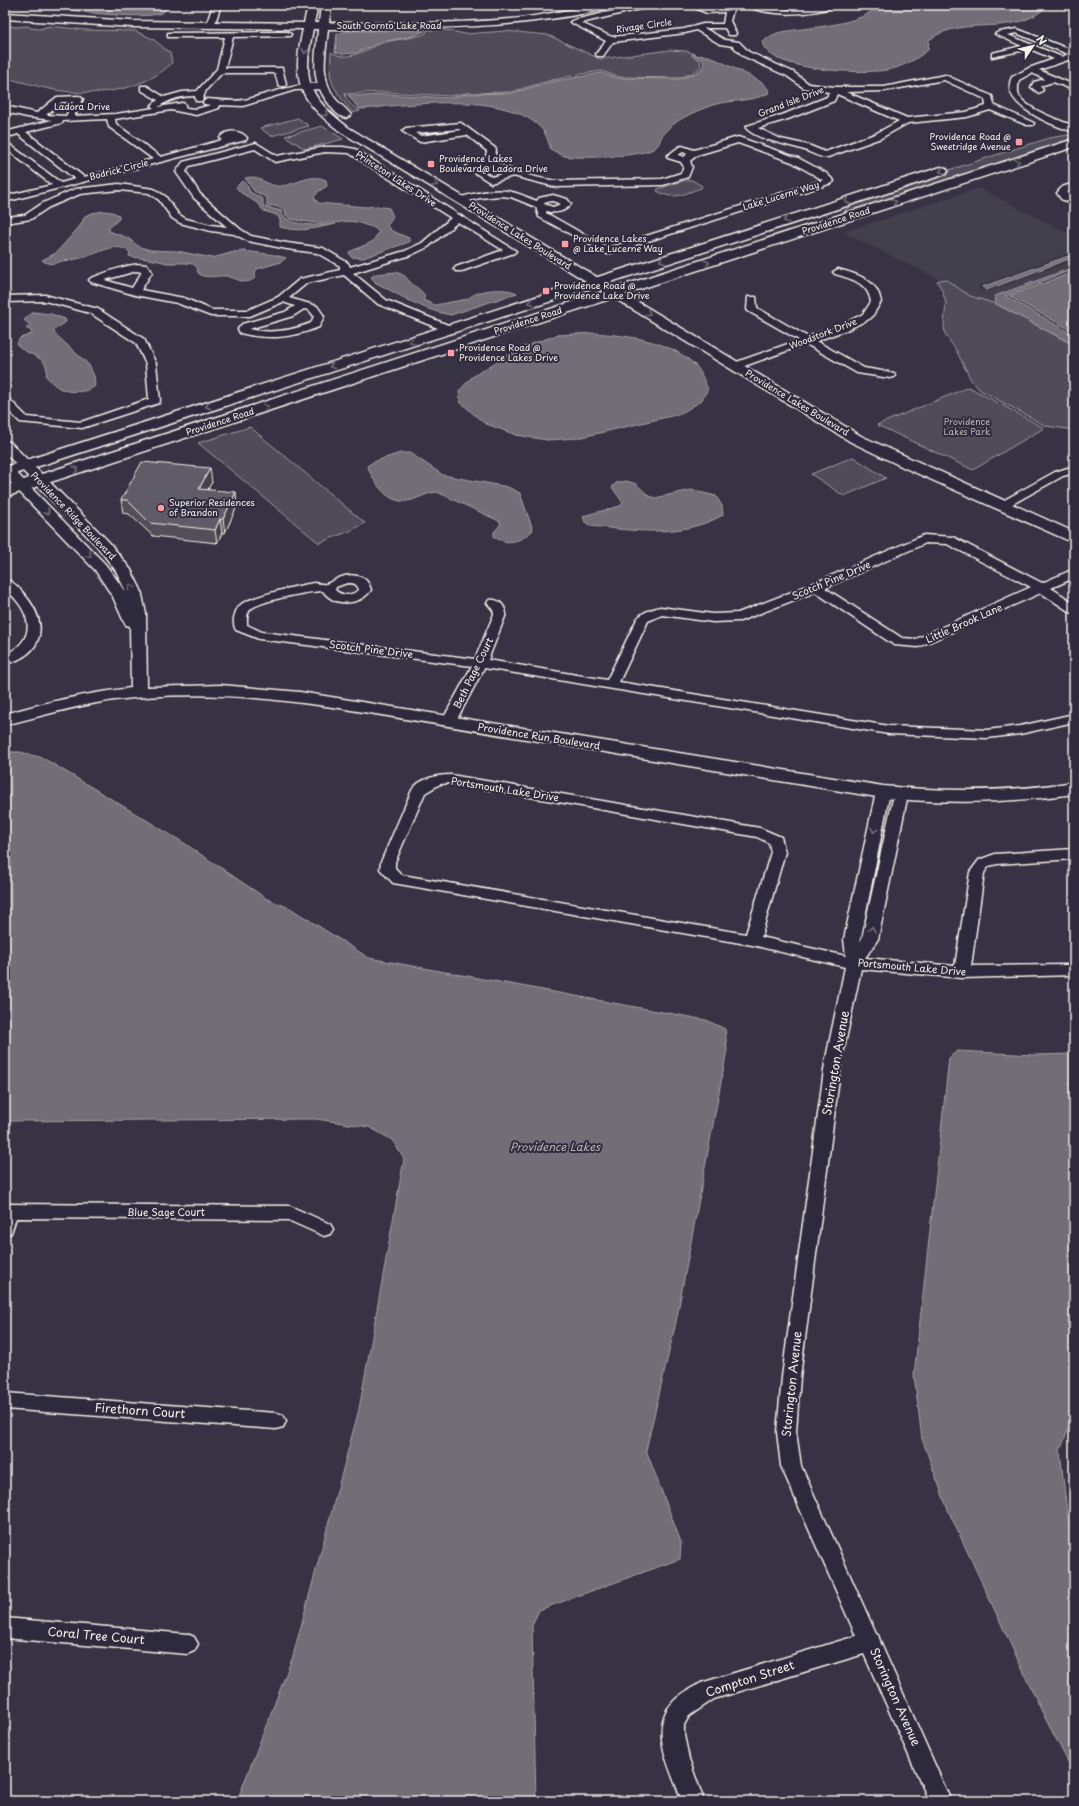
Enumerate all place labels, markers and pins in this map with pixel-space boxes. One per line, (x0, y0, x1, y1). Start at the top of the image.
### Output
place label: Providence Road @ Sweetridge Avenue (930, 129, 1011, 153)
marker: Providence Road @ Sweetridge Avenue (1014, 137, 1024, 147)
place label: Providence Lakes Boulevard@ Ladora Drive (439, 151, 548, 175)
marker: Providence Lakes Boulevard@ Ladora Drive (426, 159, 436, 169)
place label: Providence Lakes @ Lake Lucerne Way (573, 231, 663, 255)
marker: Providence Lakes @ Lake Lucerne Way (560, 239, 570, 249)
place label: Providence Road @ Providence Lake Drive (554, 278, 650, 302)
marker: Providence Road @ Providence Lake Drive (541, 286, 551, 296)
place label: Providence Road @ Providence Lakes Drive (459, 340, 558, 364)
marker: Providence Road @ Providence Lakes Drive (446, 348, 456, 358)
place label: Superior Residences of Brandon (169, 495, 255, 519)
marker: Superior Residences of Brandon (156, 503, 166, 513)

